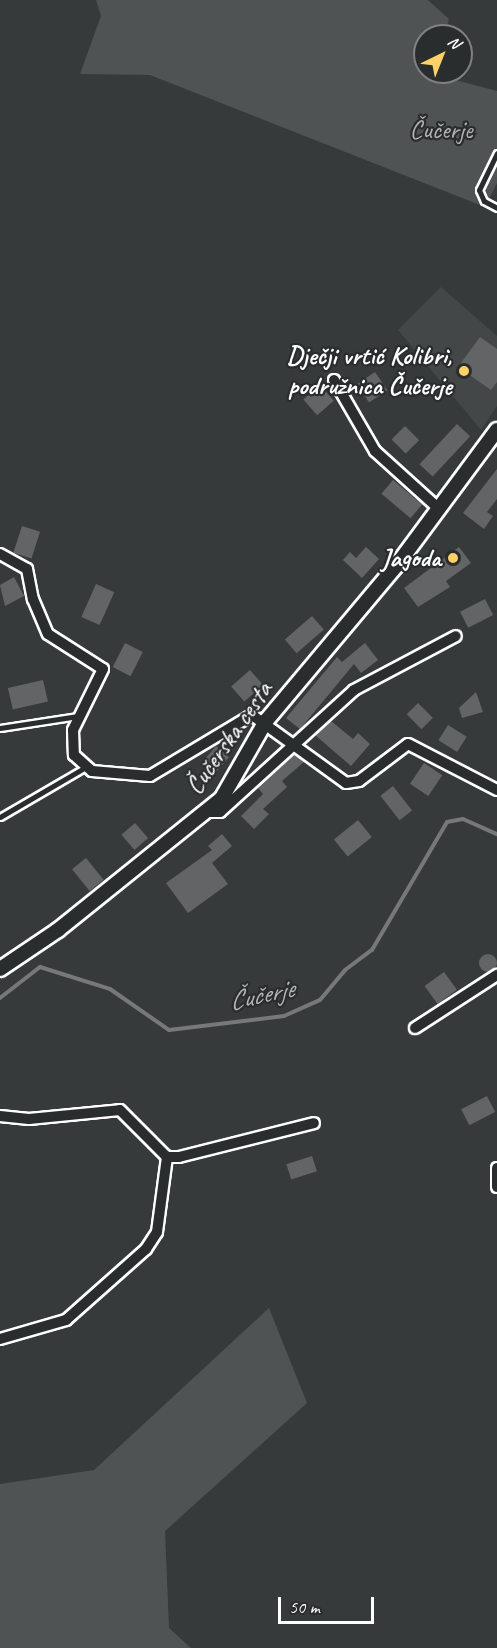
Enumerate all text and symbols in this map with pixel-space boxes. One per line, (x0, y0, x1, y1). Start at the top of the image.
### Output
north arrow (413, 24, 473, 84)
text: N (443, 32, 464, 53)
park label: Čučerje (410, 114, 472, 146)
place label: Dječji vrtić Kolibri, podružnica Čučerje (287, 340, 452, 402)
marker: Dječji vrtić Kolibri, podružnica Čučerje (457, 364, 471, 378)
place label: Jagoda (381, 542, 441, 574)
marker: Jagoda (446, 551, 460, 565)
street label: Čučerska cesta (179, 676, 279, 800)
water label: Čučerje (226, 972, 296, 1018)
scale bar (281, 1585, 377, 1623)
text: 50 m (289, 1596, 320, 1618)

